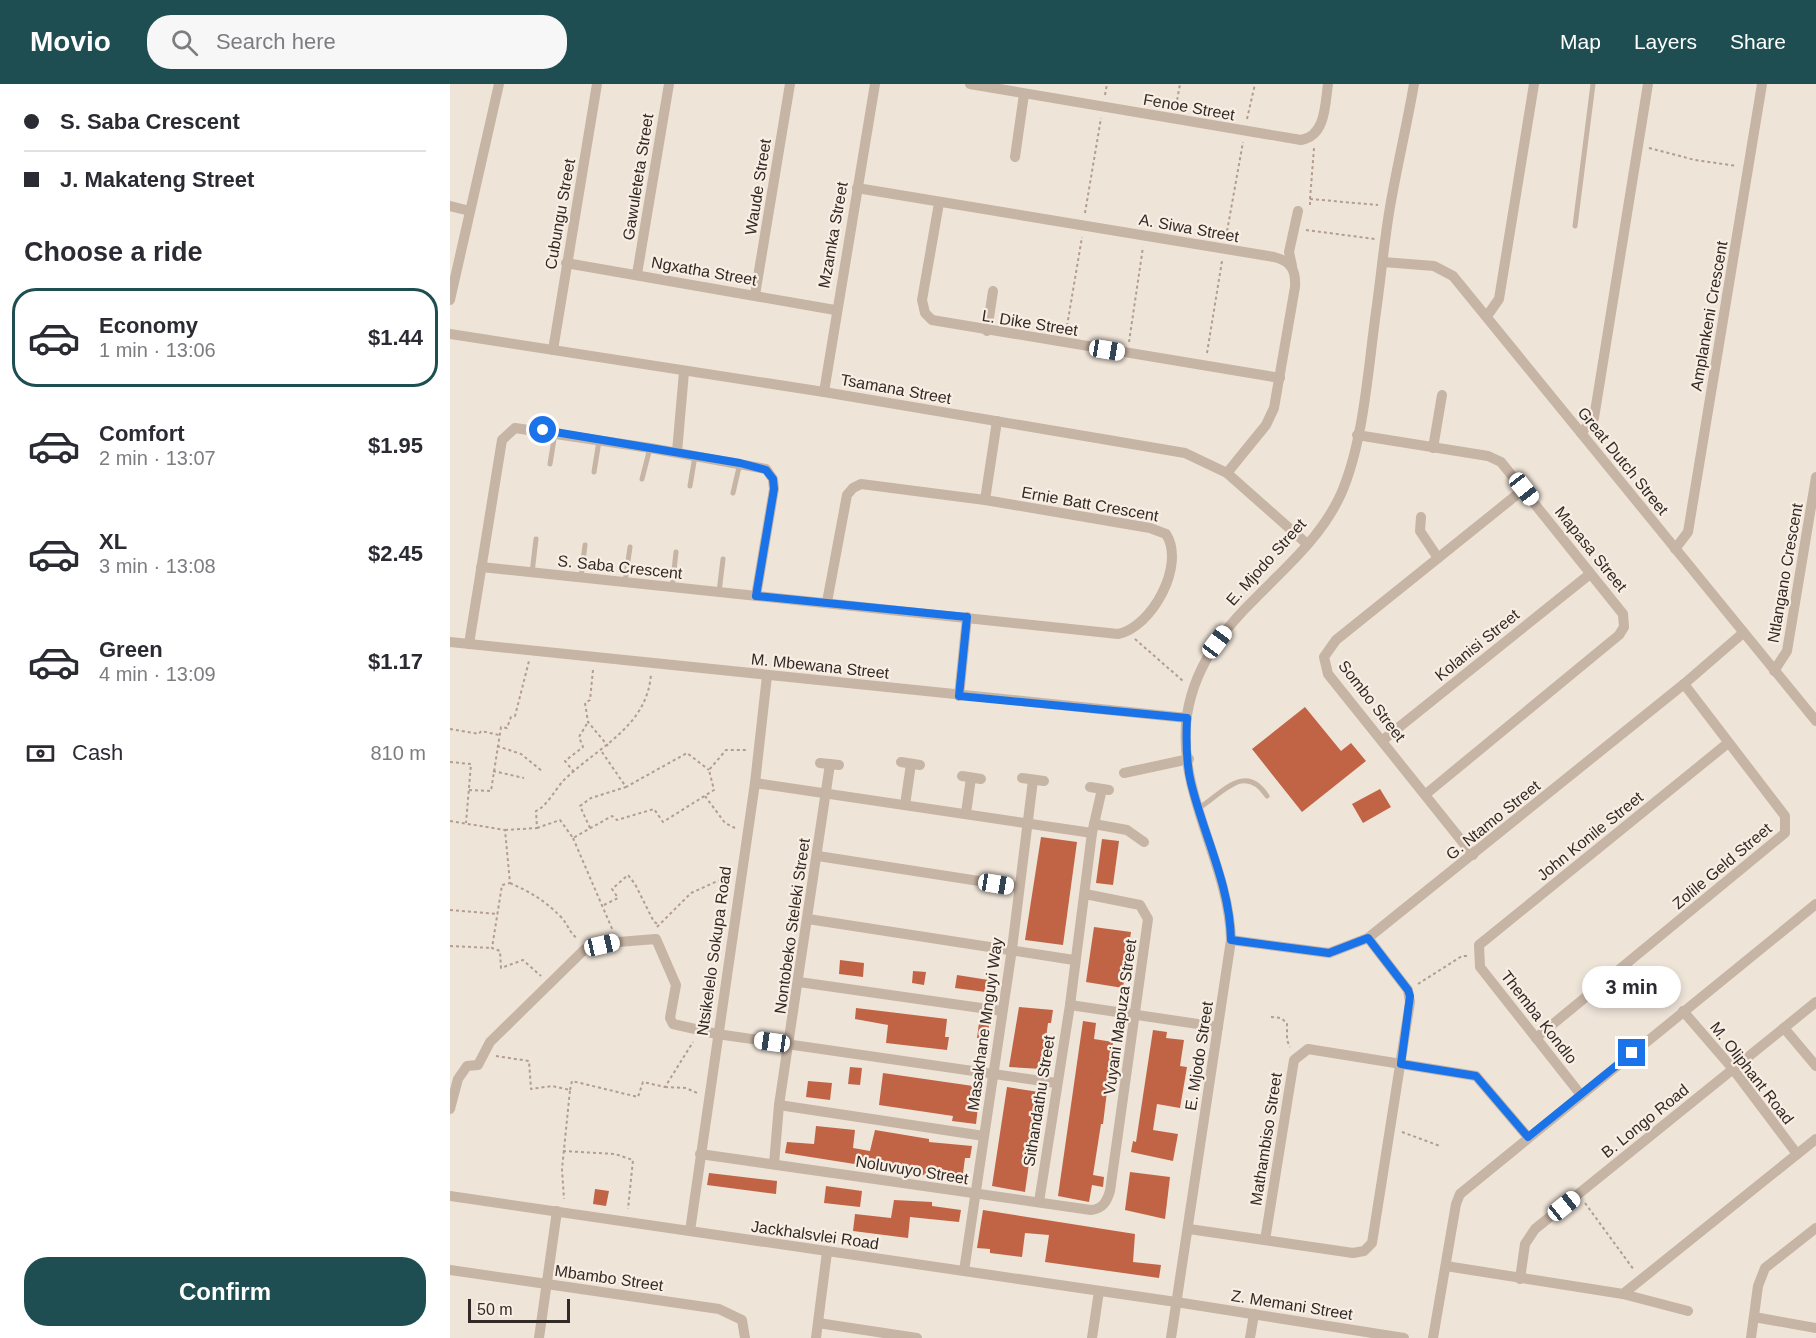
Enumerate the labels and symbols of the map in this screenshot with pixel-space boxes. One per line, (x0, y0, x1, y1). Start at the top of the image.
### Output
street label: Fenoe Street (1142, 91, 1237, 123)
street label: Gawuleteta Street (620, 112, 656, 242)
street label: Waude Street (742, 137, 774, 236)
street label: Cubungu Street (542, 157, 578, 271)
street label: Mzamka Street (815, 180, 851, 289)
street label: A. Siwa Street (1138, 211, 1241, 245)
street label: Amplankeni Crescent (1687, 239, 1731, 392)
street label: Ngxatha Street (650, 253, 759, 289)
street label: L. Dike Street (981, 307, 1080, 339)
car (1088, 338, 1126, 362)
street label: Tsamana Street (839, 371, 953, 407)
street label: Great Dutch Street (1574, 404, 1672, 519)
route start (529, 416, 556, 443)
car (1506, 469, 1542, 509)
street label: Ernie Batt Crescent (1020, 484, 1160, 525)
street label: Ntlangano Crescent (1764, 501, 1806, 644)
street label: Mapasa Street (1552, 503, 1631, 595)
street label: E. Mjodo Street (1223, 515, 1310, 609)
street label: S. Saba Crescent (557, 552, 684, 582)
street label: Kolanisi Street (1432, 606, 1523, 684)
car (1199, 622, 1235, 662)
street label: M. Mbewana Street (750, 650, 890, 682)
street label: Sombo Street (1335, 657, 1409, 745)
street label: G. Ntamo Street (1443, 777, 1544, 863)
street label: John Konile Street (1534, 788, 1647, 884)
street label: Zolile Geld Street (1669, 819, 1775, 912)
street label: Nontobeko Steleki Street (771, 837, 813, 1015)
street label: Ntsikelelo Sokupa Road (694, 865, 734, 1037)
car (977, 872, 1015, 896)
car (582, 932, 622, 958)
street label: Masakhane Mnguyi Way (964, 936, 1006, 1112)
street label: Vuyani Mapuza Street (1101, 938, 1139, 1096)
callout: 3 min (1582, 966, 1682, 1008)
street label: Themba Kondlo (1498, 967, 1581, 1067)
street label: E. Mjodo Street (1182, 1000, 1216, 1112)
street label: M. Oliphant Road (1707, 1019, 1797, 1127)
car (753, 1031, 791, 1053)
street label: Sithandathu Street (1020, 1034, 1058, 1168)
route end (1618, 1039, 1645, 1066)
street label: Mathambiso Street (1247, 1071, 1285, 1207)
street label: B. Longo Road (1598, 1081, 1692, 1161)
street label: Noluvuyo Street (854, 1153, 970, 1187)
car (1544, 1188, 1584, 1224)
street label: Jackhalsvlei Road (750, 1218, 880, 1252)
street label: Mbambo Street (554, 1262, 665, 1294)
street label: Z. Memani Street (1230, 1287, 1354, 1323)
scale bar (468, 1296, 570, 1324)

